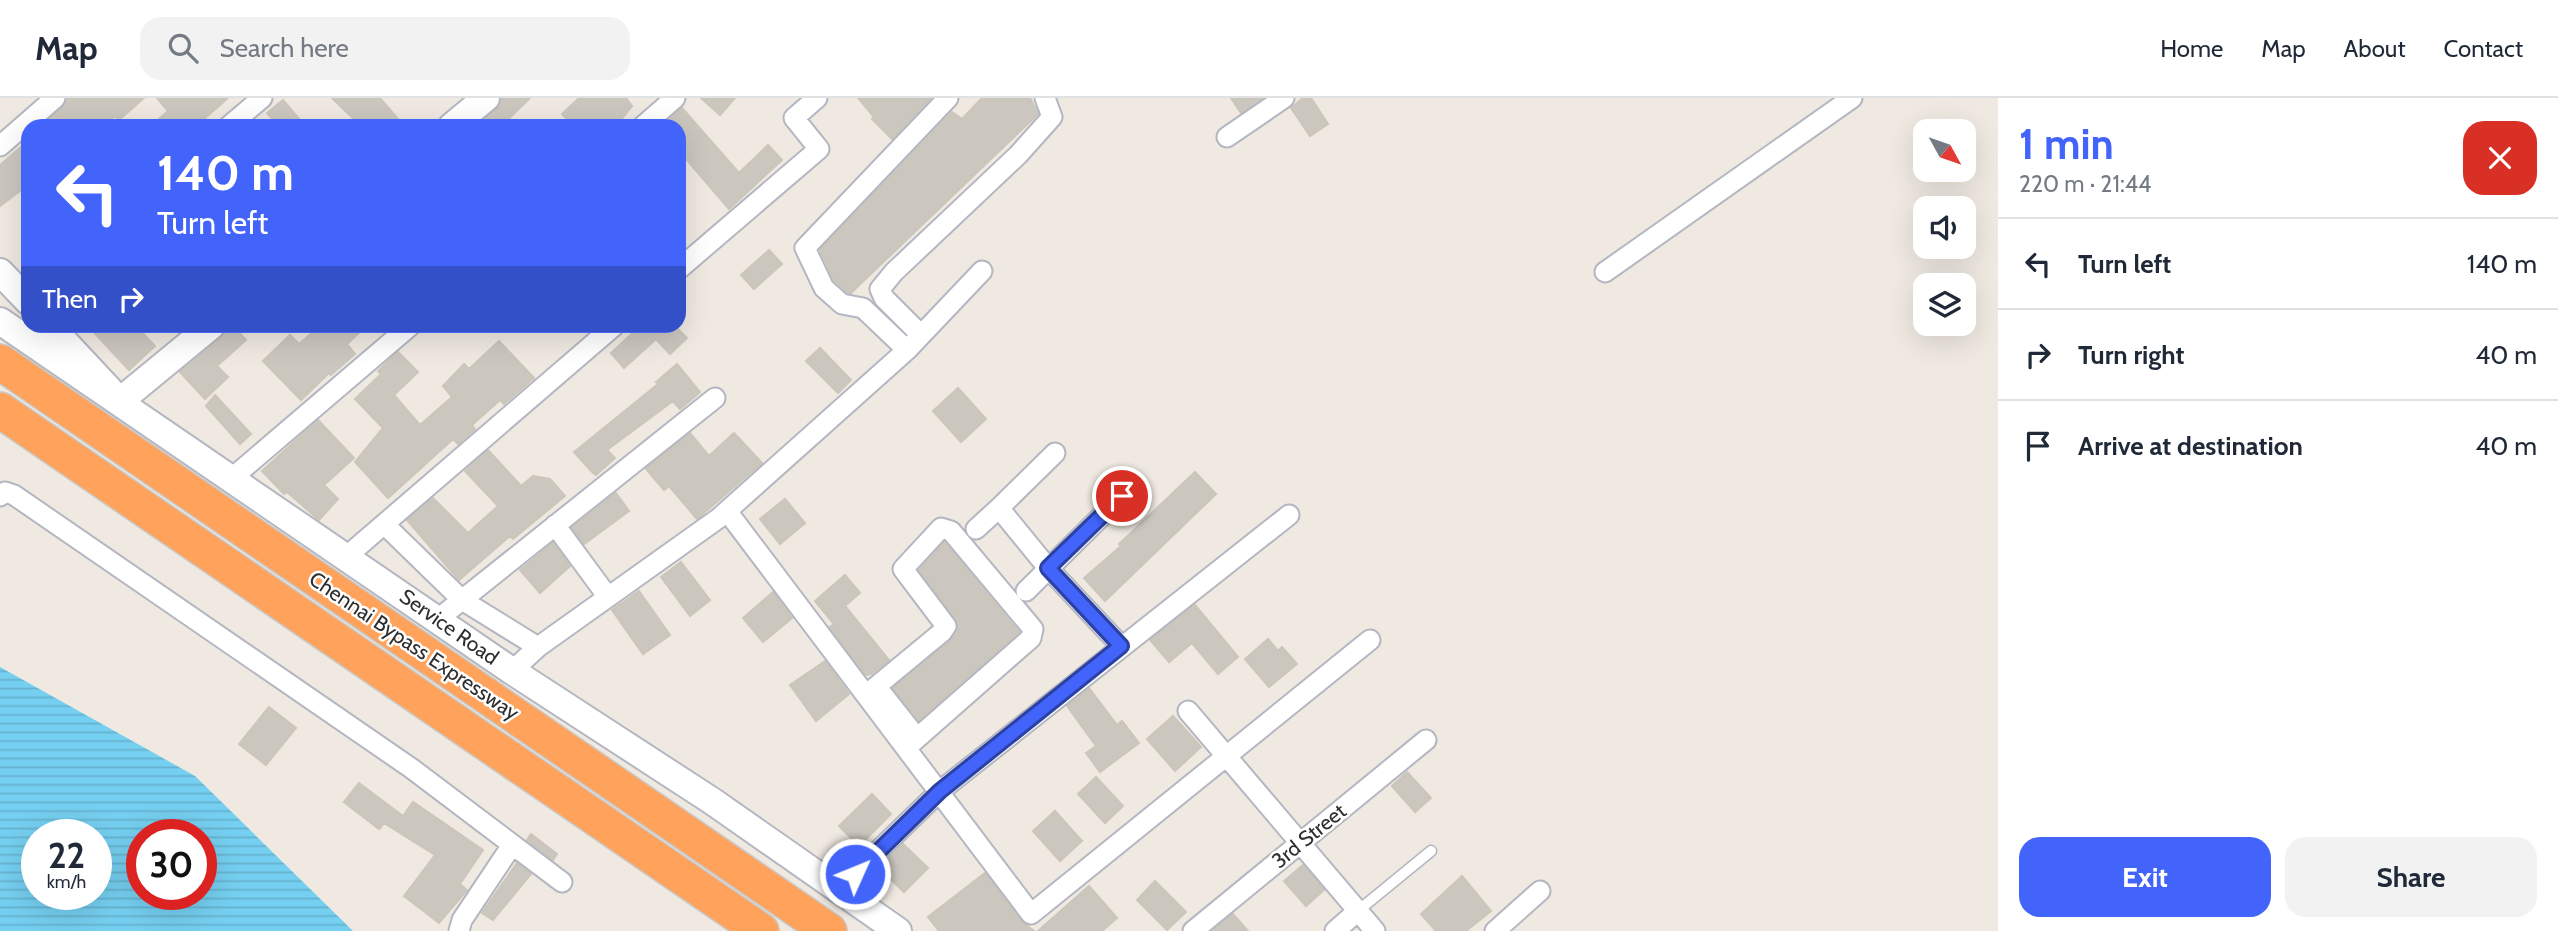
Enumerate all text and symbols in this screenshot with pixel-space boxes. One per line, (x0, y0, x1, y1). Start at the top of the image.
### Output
search box (140, 17, 630, 80)
text: Map (35, 28, 98, 68)
icon: search (164, 29, 202, 67)
text: Search here (220, 32, 349, 64)
text: Home (2160, 34, 2223, 63)
text: Map (2261, 34, 2306, 63)
text: About (2344, 34, 2406, 63)
text: Contact (2444, 34, 2523, 63)
text: 1 min (2019, 118, 2114, 170)
north arrow (1913, 119, 1976, 182)
map controls (1913, 119, 1976, 336)
button: close (2463, 121, 2537, 195)
text: 140 m (157, 143, 294, 202)
icon: left (42, 147, 133, 238)
text: 220 m · 21:44 (2019, 170, 2151, 198)
button: sound (1913, 196, 1976, 259)
text: Turn left (157, 203, 268, 242)
icon: left (2019, 245, 2057, 283)
text: Turn left (2078, 248, 2171, 280)
text: 140 m (2467, 248, 2537, 280)
button: layers (1913, 273, 1976, 336)
icon: right (112, 280, 150, 318)
text: Then (42, 283, 98, 315)
icon: right (2019, 336, 2057, 374)
text: Turn right (2078, 339, 2184, 371)
text: 40 m (2475, 339, 2537, 371)
icon: arrive (2019, 427, 2057, 465)
text: Arrive at destination (2078, 430, 2303, 462)
text: 40 m (2475, 430, 2537, 462)
pin (1092, 466, 1152, 526)
icon: arrive (1103, 477, 1141, 515)
street label: Chennai Bypass Expressway (305, 566, 524, 725)
street label: Service Road (395, 583, 504, 670)
street label: 3rd Street (1267, 798, 1351, 873)
speed limit sign: 30 (126, 819, 217, 910)
text: 22 (48, 834, 85, 877)
position arrow (818, 837, 892, 911)
button: Exit (2019, 837, 2271, 917)
button: Share (2285, 837, 2537, 917)
text: km/h (47, 871, 86, 893)

